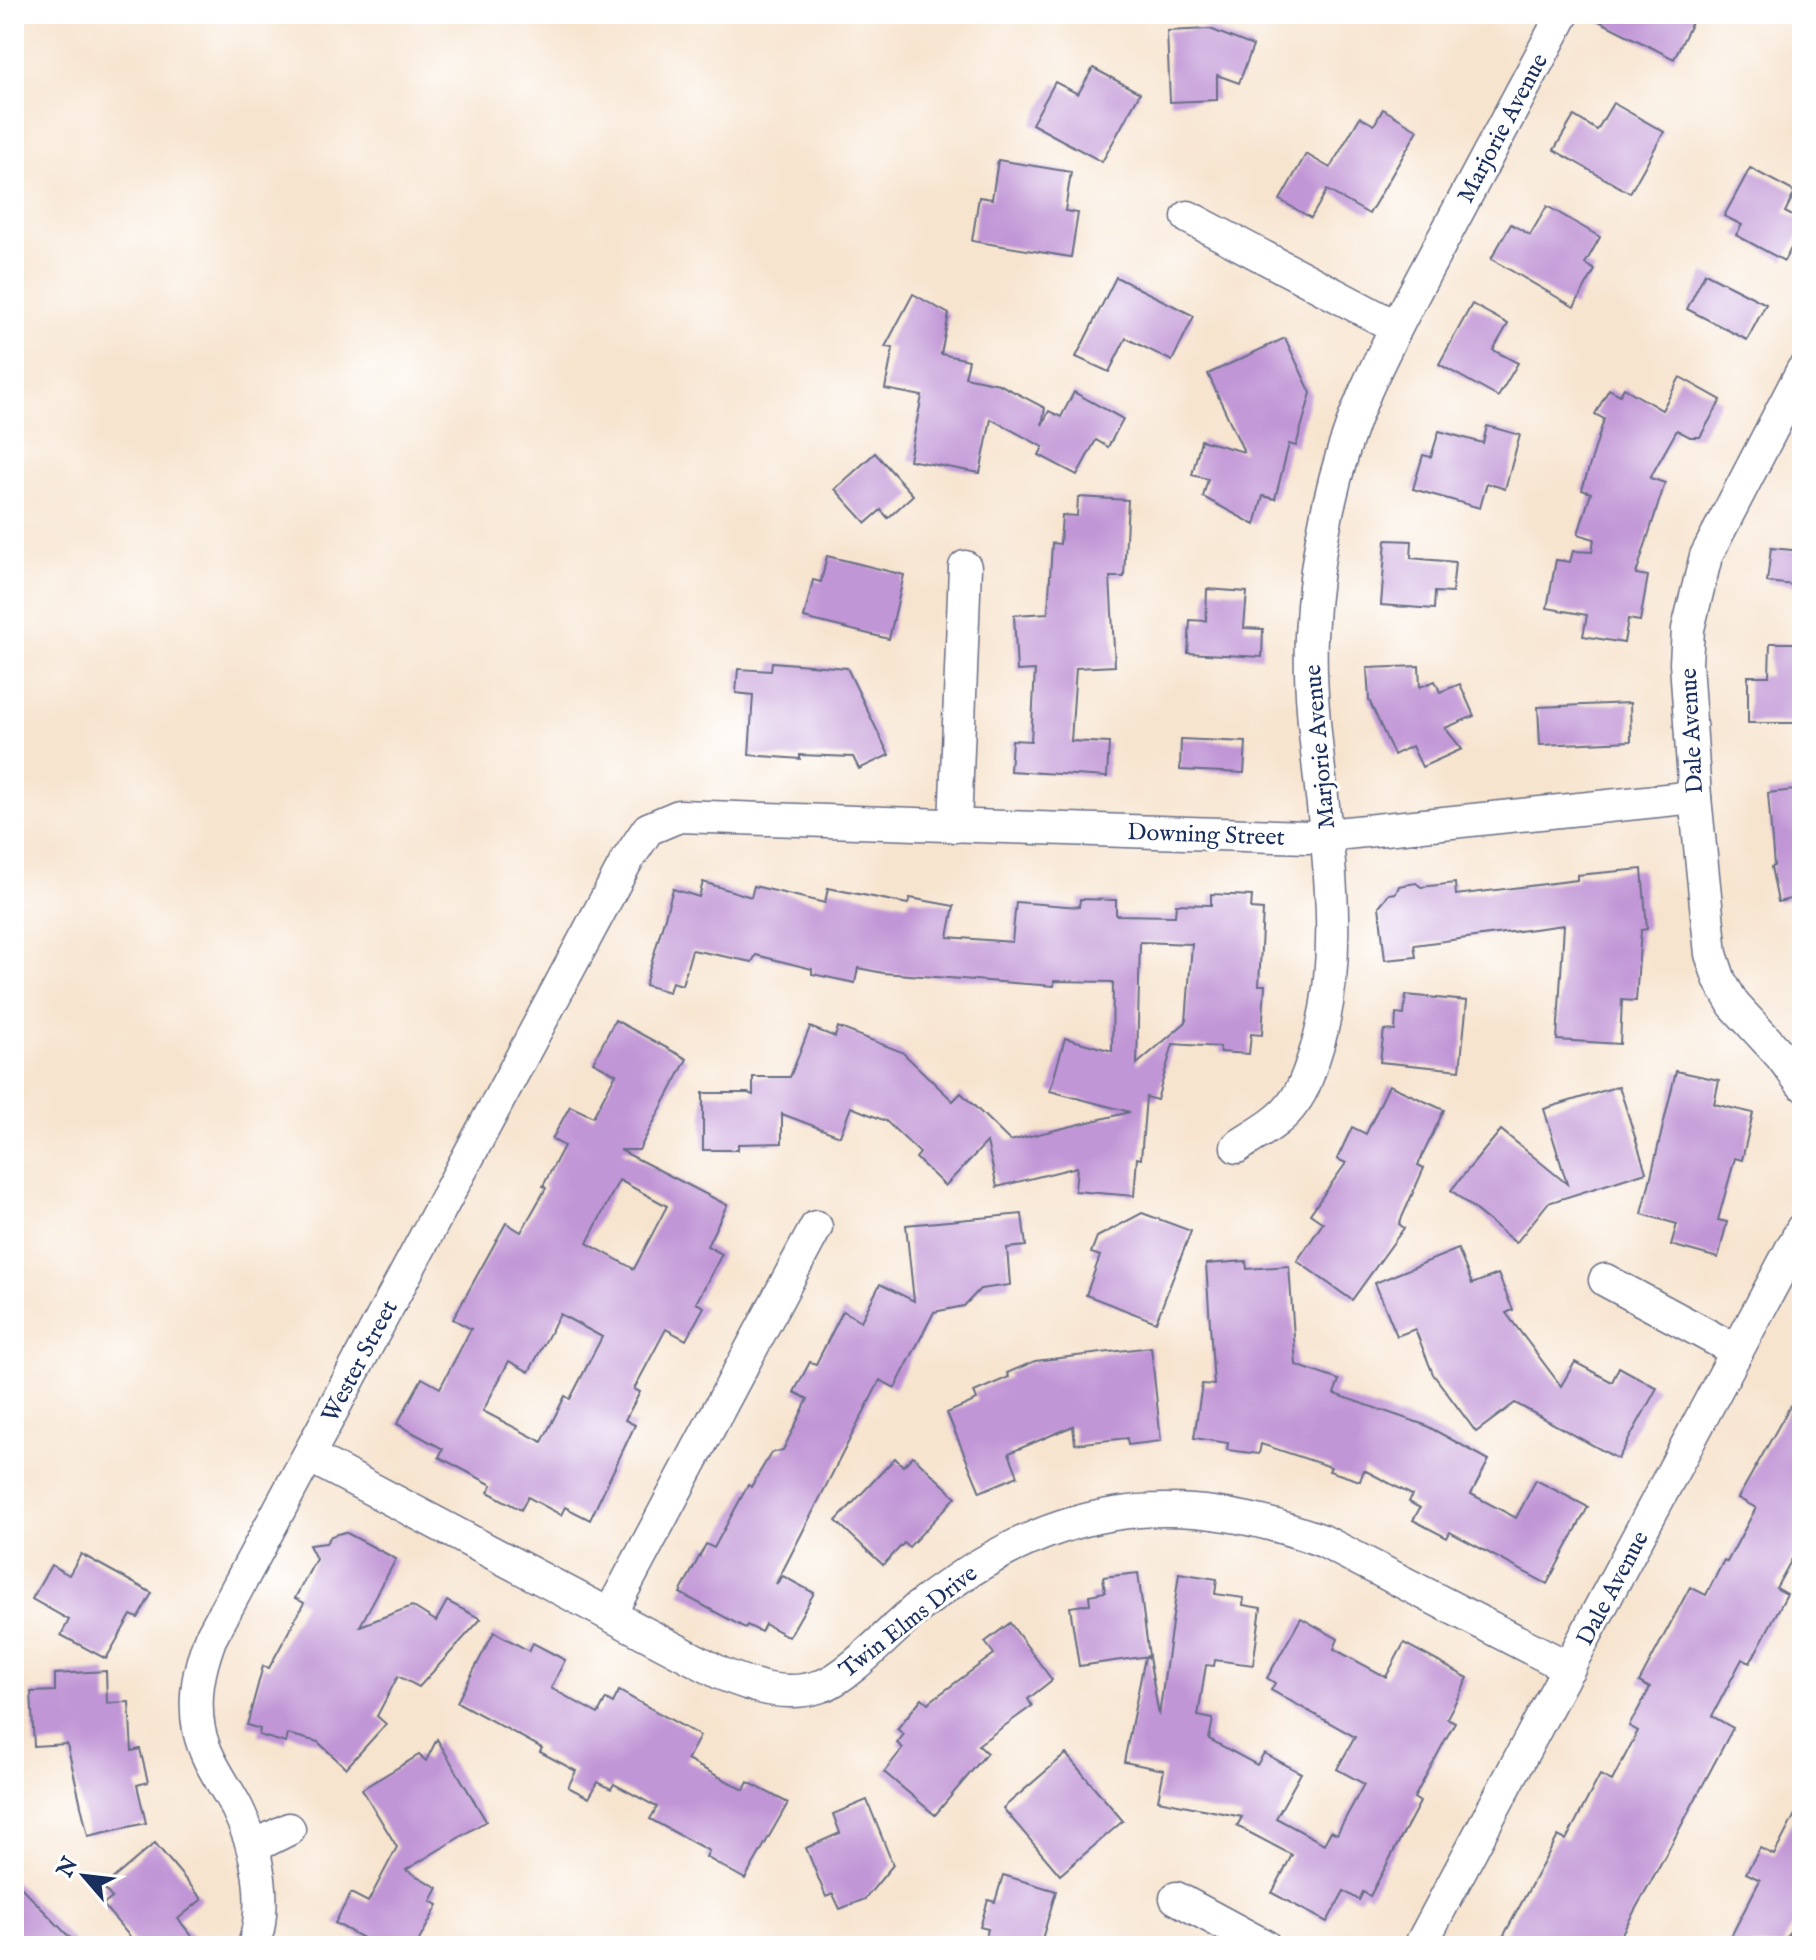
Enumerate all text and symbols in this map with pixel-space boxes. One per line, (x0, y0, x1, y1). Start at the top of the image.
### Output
street label: Marjorie Avenue (1451, 49, 1556, 209)
street label: Marjorie Avenue (1298, 663, 1343, 830)
street label: Dale Avenue (1674, 667, 1711, 794)
street label: Downing Street (1127, 817, 1285, 854)
street label: Wester Street (315, 1295, 405, 1428)
street label: Dale Avenue (1570, 1526, 1657, 1651)
street label: Twin Elms Drive (834, 1559, 984, 1686)
north arrow (44, 1836, 124, 1916)
text: N (51, 1853, 85, 1883)

